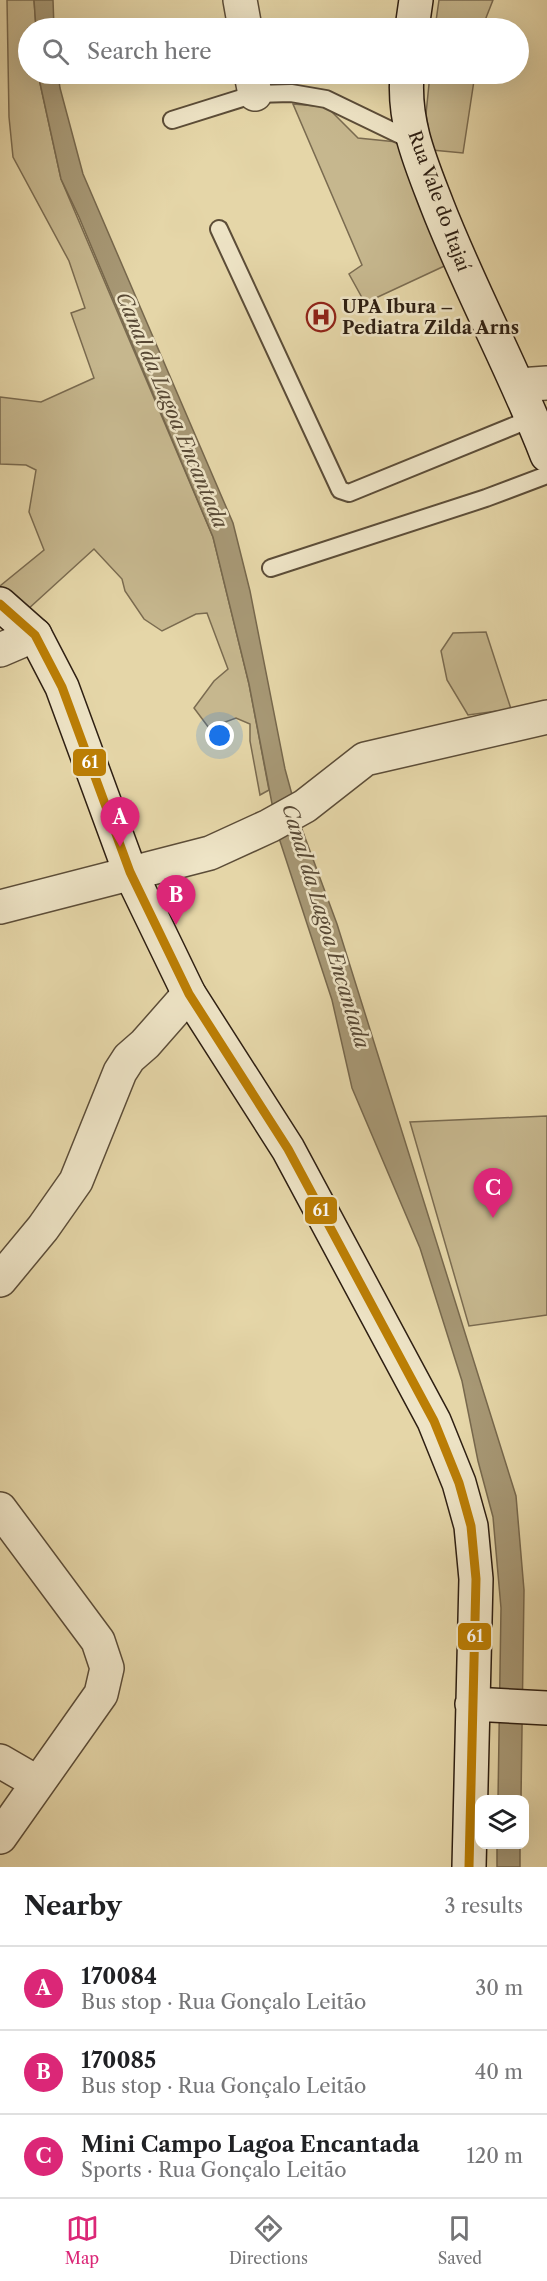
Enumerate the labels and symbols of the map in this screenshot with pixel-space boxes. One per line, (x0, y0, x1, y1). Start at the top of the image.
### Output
street label: Rua Vale do Itajaí (403, 128, 475, 275)
water label: Canal da Lagoa Encantada (111, 288, 233, 532)
place label: UPA Ibura – Pediatra Zilda Arns (342, 296, 519, 339)
hospital icon: UPA Ibura – Pediatra Zilda Arns (305, 301, 337, 333)
your location (205, 721, 234, 750)
line badge: 61 (72, 748, 107, 777)
text: 61 (82, 752, 99, 772)
pin: A (100, 798, 140, 847)
water label: Canal da Lagoa Encantada (277, 801, 375, 1051)
pin: B (156, 876, 195, 925)
pin: C (474, 1168, 512, 1218)
line badge: 61 (304, 1196, 338, 1225)
text: 61 (313, 1200, 330, 1220)
line badge: 61 (457, 1622, 492, 1651)
text: 61 (467, 1626, 484, 1646)

